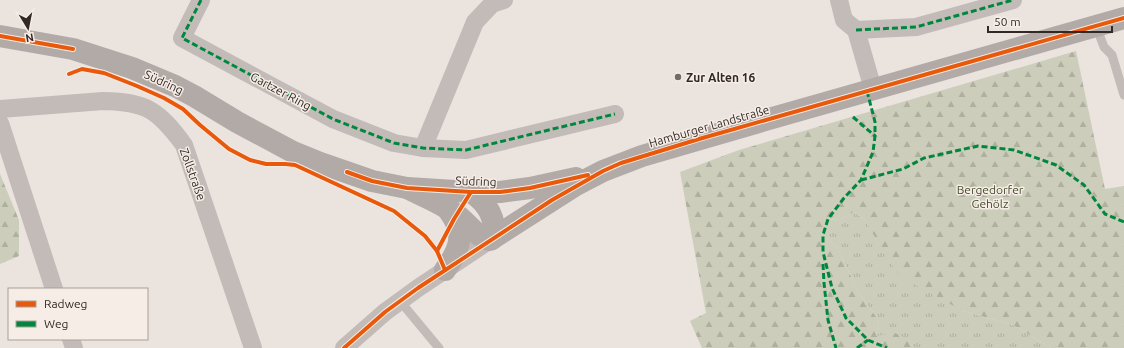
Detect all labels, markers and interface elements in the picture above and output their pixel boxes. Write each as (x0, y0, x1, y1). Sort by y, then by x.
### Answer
north arrow (8, 8, 48, 48)
scale bar (988, 8, 1112, 34)
text: 50 m (994, 15, 1021, 28)
text: N (25, 31, 35, 44)
street label: Südring (142, 67, 186, 97)
street label: Gartzer Ring (248, 70, 314, 112)
place label: Zur Alten 16 (686, 71, 756, 84)
marker: Zur Alten 16 (673, 72, 683, 82)
street label: Hamburger Landstraße (647, 103, 771, 149)
street label: Zollstraße (178, 146, 208, 202)
street label: Südring (455, 174, 497, 188)
park label: Bergedorfer Gehölz (957, 183, 1024, 210)
legend (8, 288, 148, 340)
text: Radweg (44, 297, 87, 310)
text: Weg (44, 317, 68, 330)

